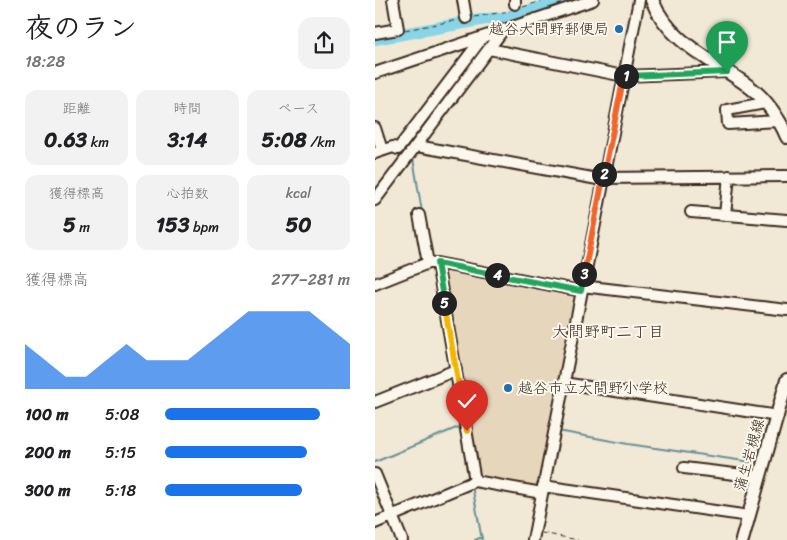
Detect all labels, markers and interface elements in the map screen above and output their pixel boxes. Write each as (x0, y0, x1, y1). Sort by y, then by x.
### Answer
text: 夜のラン (25, 3, 137, 52)
place label: 越谷大間野郵便局 (489, 16, 609, 42)
button: share (298, 17, 350, 69)
pin (706, 21, 748, 72)
marker: 越谷大間野郵便局 (613, 23, 625, 35)
icon: arrive (713, 28, 741, 56)
text: 18:28 (25, 47, 65, 76)
pin: 1 (613, 64, 639, 88)
text: 1 (623, 64, 630, 89)
text: 距離 (63, 96, 91, 121)
text: 時間 (174, 96, 202, 121)
text: ペース (278, 96, 319, 121)
text: 0.63 (44, 121, 87, 159)
text: 3:14 (167, 121, 208, 159)
text: 5:08 (262, 121, 307, 159)
text: km (87, 130, 109, 155)
text: /km (307, 130, 335, 155)
pin: 2 (591, 162, 617, 186)
text: 2 (600, 162, 609, 187)
text: 獲得標高 (49, 181, 105, 206)
text: 心拍数 (167, 181, 209, 206)
text: kcal (286, 181, 311, 206)
text: 5 (63, 206, 76, 244)
text: 153 (156, 206, 189, 244)
text: 50 (285, 206, 312, 244)
text: m (76, 215, 90, 240)
text: bpm (189, 215, 219, 240)
pin: 4 (485, 262, 509, 288)
pin: 3 (571, 262, 597, 286)
text: 3 (581, 262, 588, 287)
text: 4 (493, 263, 502, 288)
text: 獲得標高 (25, 265, 89, 294)
text: 277–281 m (271, 265, 350, 294)
pin: 5 (431, 290, 457, 316)
text: 5 (440, 291, 449, 316)
district label: 大間野町二丁目 (552, 317, 664, 346)
place label: 越谷市立大間野小学校 (518, 375, 668, 401)
pin (446, 380, 488, 431)
marker: 越谷市立大間野小学校 (502, 382, 514, 394)
icon: check (453, 387, 481, 415)
text: 100 m (25, 400, 69, 429)
text: 5:08 (105, 400, 139, 429)
street label: 蒲生岩槻線 (726, 415, 772, 495)
text: 200 m (25, 438, 71, 467)
text: 5:15 (105, 438, 136, 467)
text: 300 m (25, 476, 70, 505)
text: 5:18 (105, 476, 136, 505)

